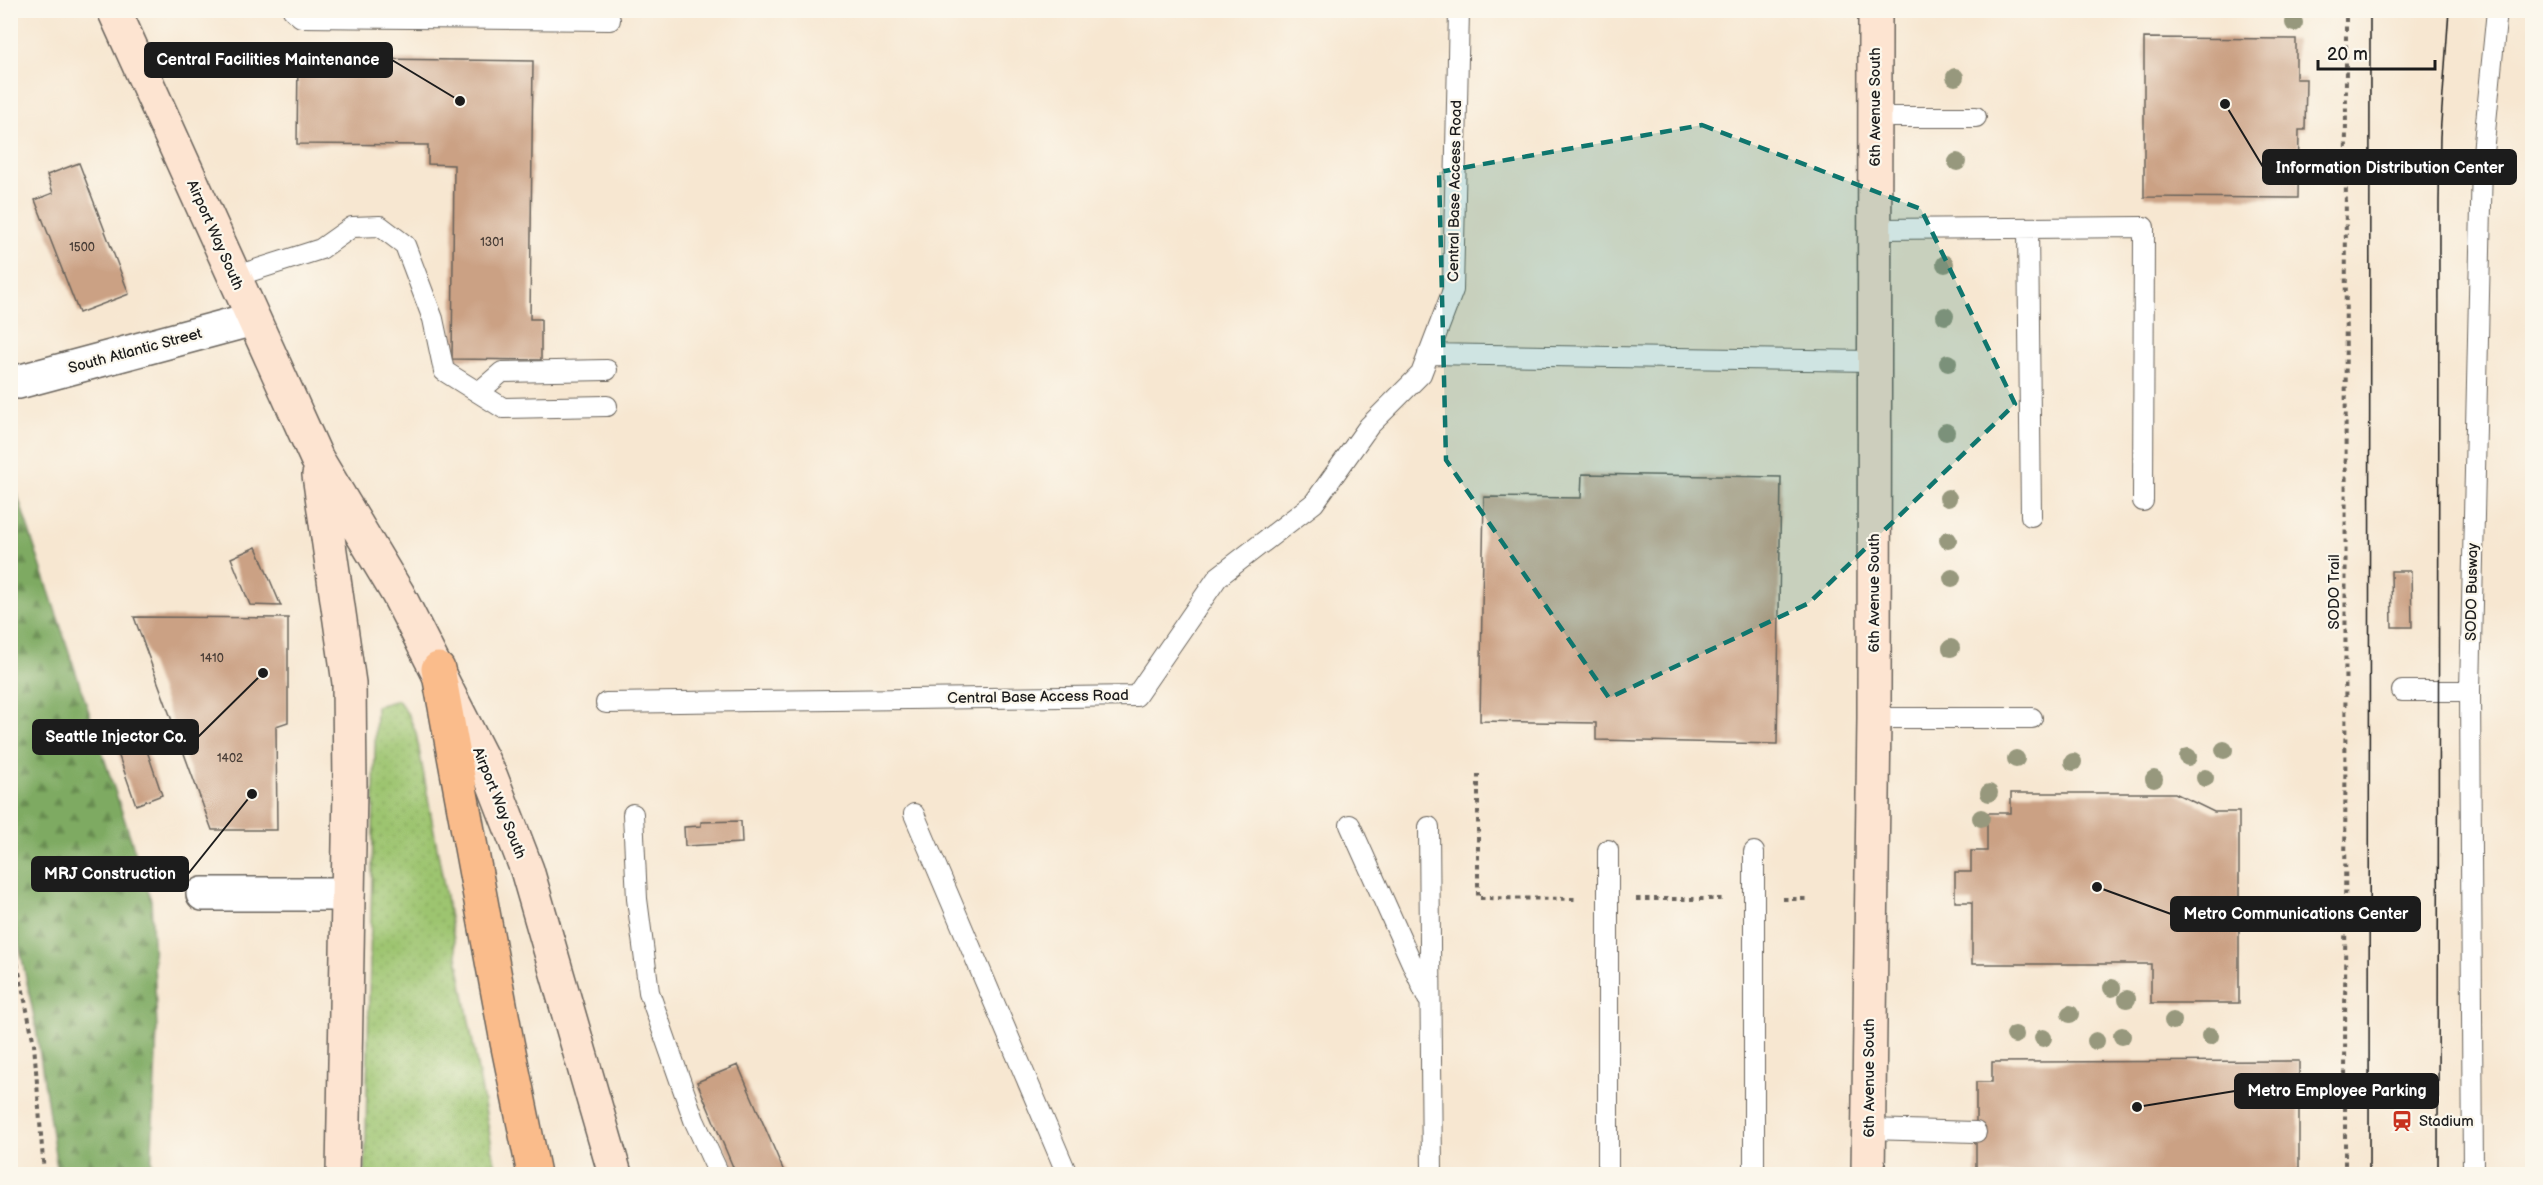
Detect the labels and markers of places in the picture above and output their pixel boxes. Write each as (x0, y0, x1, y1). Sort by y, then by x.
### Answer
callout: Central Facilities Maintenance (145, 43, 392, 77)
callout: Information Distribution Center (2263, 150, 2516, 184)
callout: Seattle Injector Co. (33, 720, 198, 754)
callout: MRJ Construction (32, 857, 188, 891)
callout: Metro Communications Center (2171, 897, 2420, 931)
callout: Metro Employee Parking (2235, 1074, 2438, 1108)
station icon: Stadium (2390, 1109, 2414, 1133)
place label: Stadium (2419, 1112, 2474, 1131)

